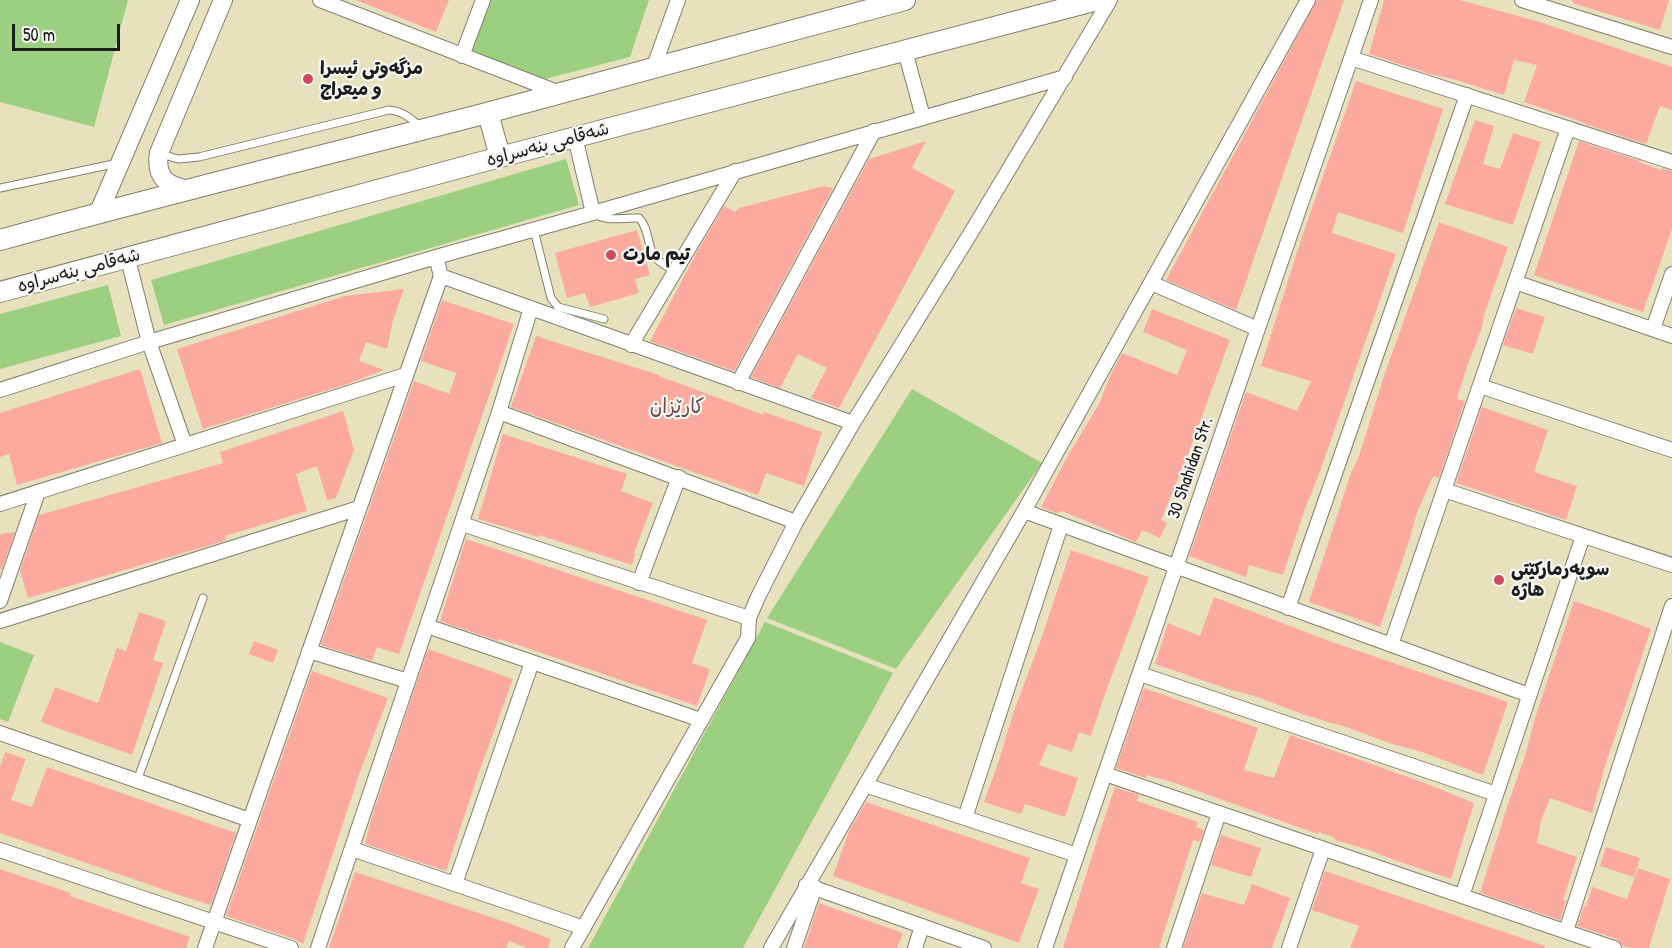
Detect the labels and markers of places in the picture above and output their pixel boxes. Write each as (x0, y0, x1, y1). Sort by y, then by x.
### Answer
place label: مزگەوتی ئیسرا و میعراج (320, 58, 423, 100)
marker: مزگەوتی ئیسرا و میعراج (301, 72, 315, 86)
place label: تيم مارت (623, 244, 690, 266)
marker: تيم مارت (604, 248, 618, 262)
place label: سوپەرمارکێتی هاژە (1511, 559, 1609, 602)
marker: سوپەرمارکێتی هاژە (1492, 573, 1506, 587)

